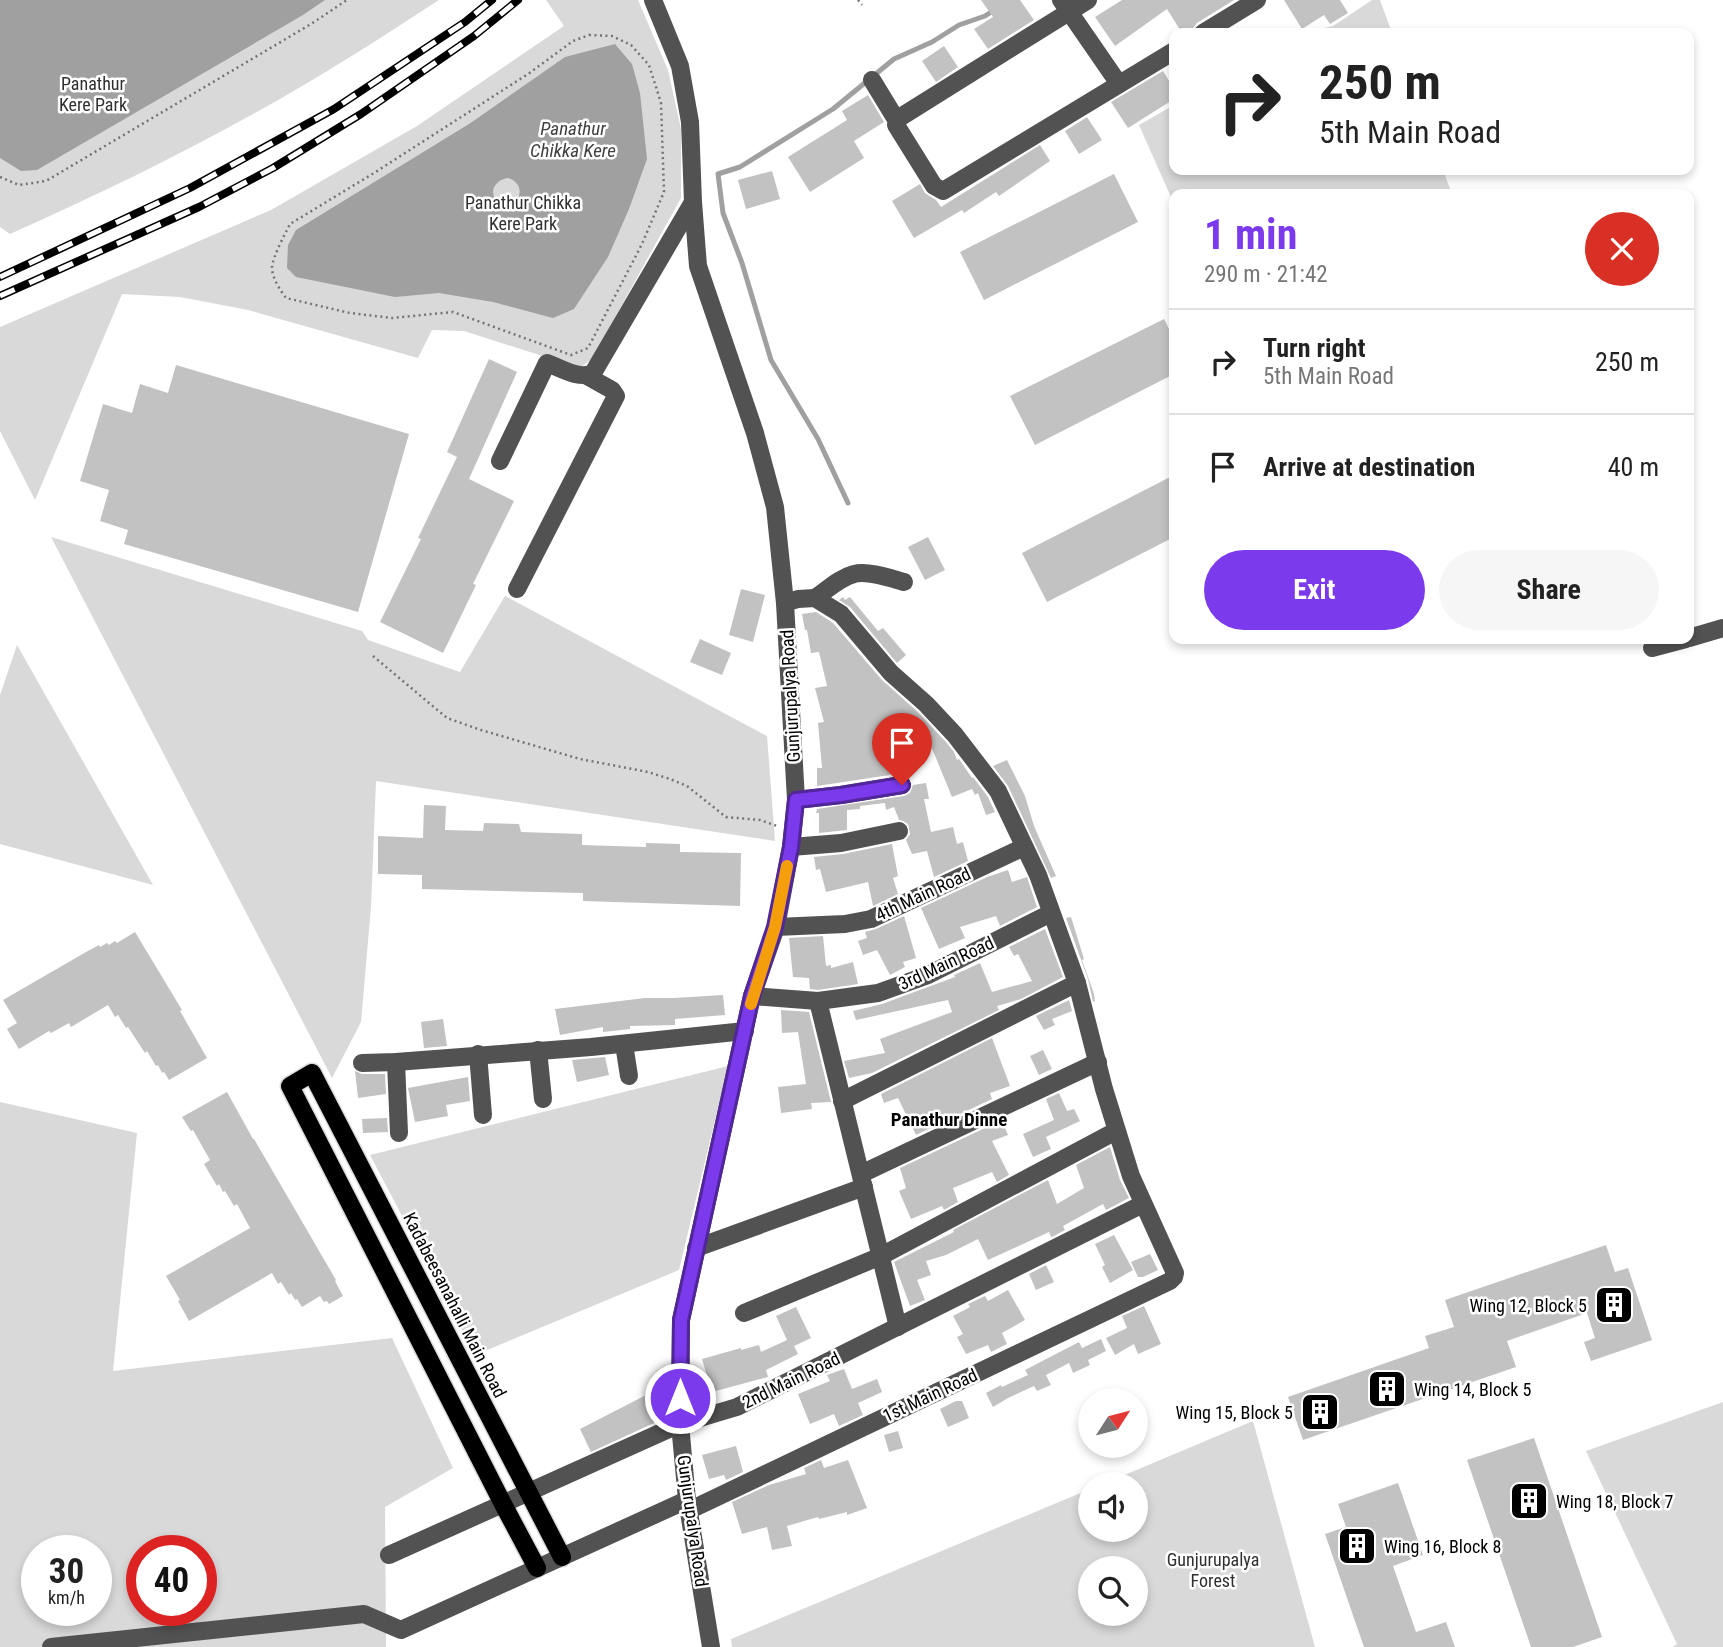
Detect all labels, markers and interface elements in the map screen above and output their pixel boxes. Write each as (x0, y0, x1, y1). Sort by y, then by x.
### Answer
text: 250 m (1319, 54, 1441, 111)
icon: right (1204, 56, 1295, 147)
park label: Panathur Kere Park (59, 73, 127, 115)
text: 5th Main Road (1319, 113, 1501, 151)
water label: Panathur Chikka Kere (530, 117, 616, 162)
park label: Panathur Chikka Kere Park (465, 192, 581, 234)
text: 1 min (1204, 210, 1297, 259)
button: close (1585, 212, 1659, 286)
text: 290 m · 21:42 (1204, 261, 1328, 288)
text: Turn right (1263, 333, 1365, 363)
icon: right (1204, 343, 1242, 381)
text: 250 m (1595, 347, 1659, 377)
text: 5th Main Road (1263, 363, 1394, 390)
icon: arrive (1204, 448, 1242, 486)
text: Arrive at destination (1263, 452, 1475, 482)
text: 40 m (1608, 452, 1659, 482)
button: Exit (1204, 550, 1425, 630)
button: Share (1439, 550, 1659, 630)
street label: Gunjurupalya Road (776, 629, 804, 763)
pin (872, 713, 932, 785)
icon: arrive (883, 724, 921, 762)
street label: 4th Main Road (872, 863, 974, 925)
street label: 3rd Main Road (895, 932, 997, 994)
district label: Panathur Dinne (891, 1108, 1007, 1131)
street label: Kadabeesanahalli Main Road (399, 1209, 511, 1401)
building icon: Wing 12, Block 5 (1593, 1284, 1635, 1326)
place label: Wing 12, Block 5 (1470, 1295, 1587, 1316)
street label: 2nd Main Road (739, 1347, 843, 1413)
position arrow (643, 1361, 717, 1435)
street label: 1st Main Road (879, 1364, 981, 1426)
building icon: Wing 14, Block 5 (1366, 1368, 1408, 1410)
place label: Wing 14, Block 5 (1414, 1379, 1532, 1400)
north arrow (1078, 1388, 1148, 1458)
map controls (1078, 1388, 1148, 1626)
building icon: Wing 15, Block 5 (1299, 1391, 1341, 1433)
place label: Wing 15, Block 5 (1176, 1402, 1293, 1423)
street label: Gunjurupalya Road (673, 1454, 713, 1588)
button: sound (1078, 1472, 1148, 1542)
building icon: Wing 18, Block 7 (1508, 1480, 1550, 1522)
place label: Wing 18, Block 7 (1556, 1491, 1674, 1512)
building icon: Wing 16, Block 8 (1336, 1525, 1378, 1567)
speed limit sign: 40 (126, 1535, 217, 1626)
place label: Wing 16, Block 8 (1384, 1536, 1501, 1557)
park label: Gunjurupalya Forest (1167, 1549, 1259, 1591)
text: 30 (49, 1551, 84, 1592)
button: search (1078, 1556, 1148, 1626)
text: km/h (48, 1587, 85, 1608)

